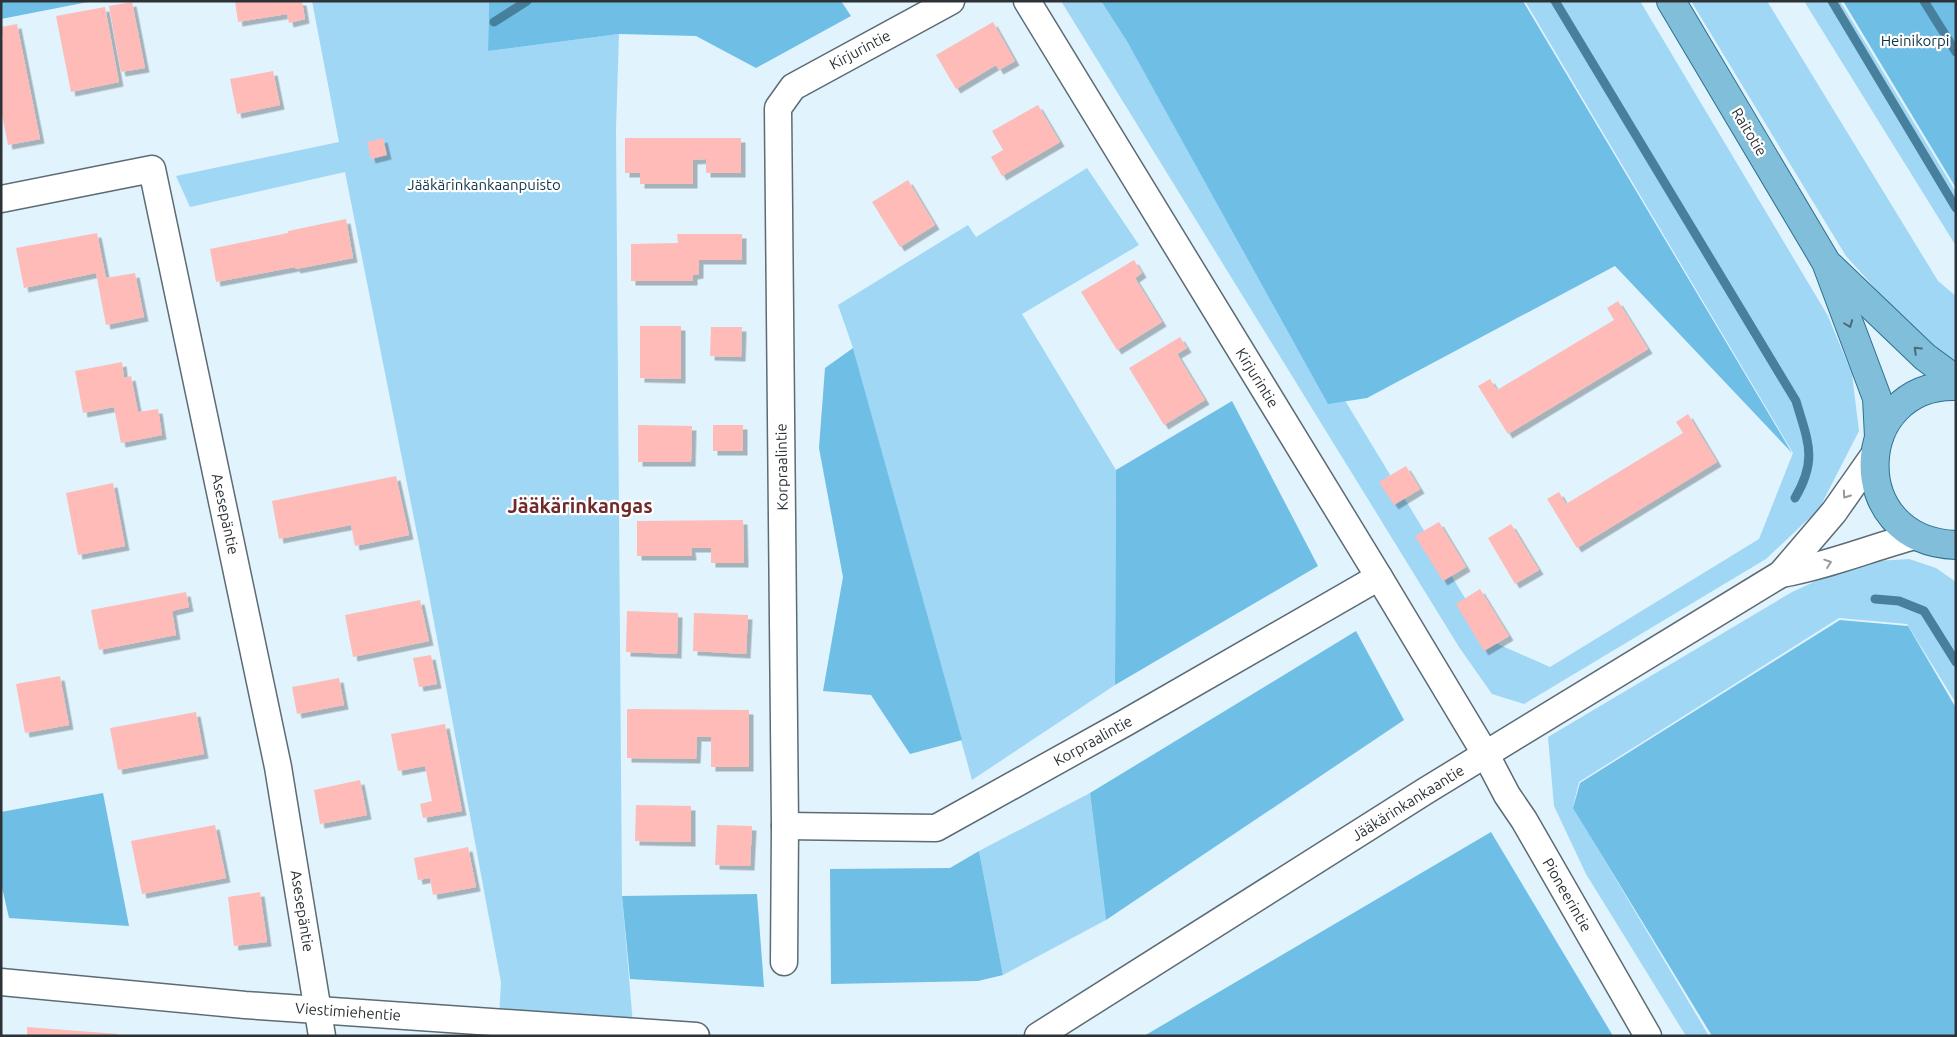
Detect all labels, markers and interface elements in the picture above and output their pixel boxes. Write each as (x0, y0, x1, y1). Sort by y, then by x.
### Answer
street label: Kirjurintie (826, 26, 893, 73)
park label: Heinikorpi (1881, 32, 1949, 49)
street label: Raitotie (1728, 105, 1770, 159)
park label: Jääkärinkankaanpuisto (407, 176, 561, 193)
one-way arrow (1844, 320, 1854, 328)
street label: Kirjurintie (1233, 345, 1282, 411)
one-way arrow (1914, 347, 1923, 356)
street label: Korpraalintie (772, 423, 791, 511)
street label: Asesepäntie (209, 472, 242, 556)
one-way arrow (1843, 489, 1852, 498)
district label: Jääkärinkangas (507, 494, 653, 517)
one-way arrow (1823, 559, 1832, 569)
street label: Korpraalintie (1050, 712, 1135, 769)
street label: Jääkärinkankaantie (1348, 761, 1467, 844)
street label: Pioneerintie (1540, 855, 1595, 935)
street label: Asesepäntie (288, 869, 317, 953)
street label: Viestimiehentie (295, 999, 402, 1024)

